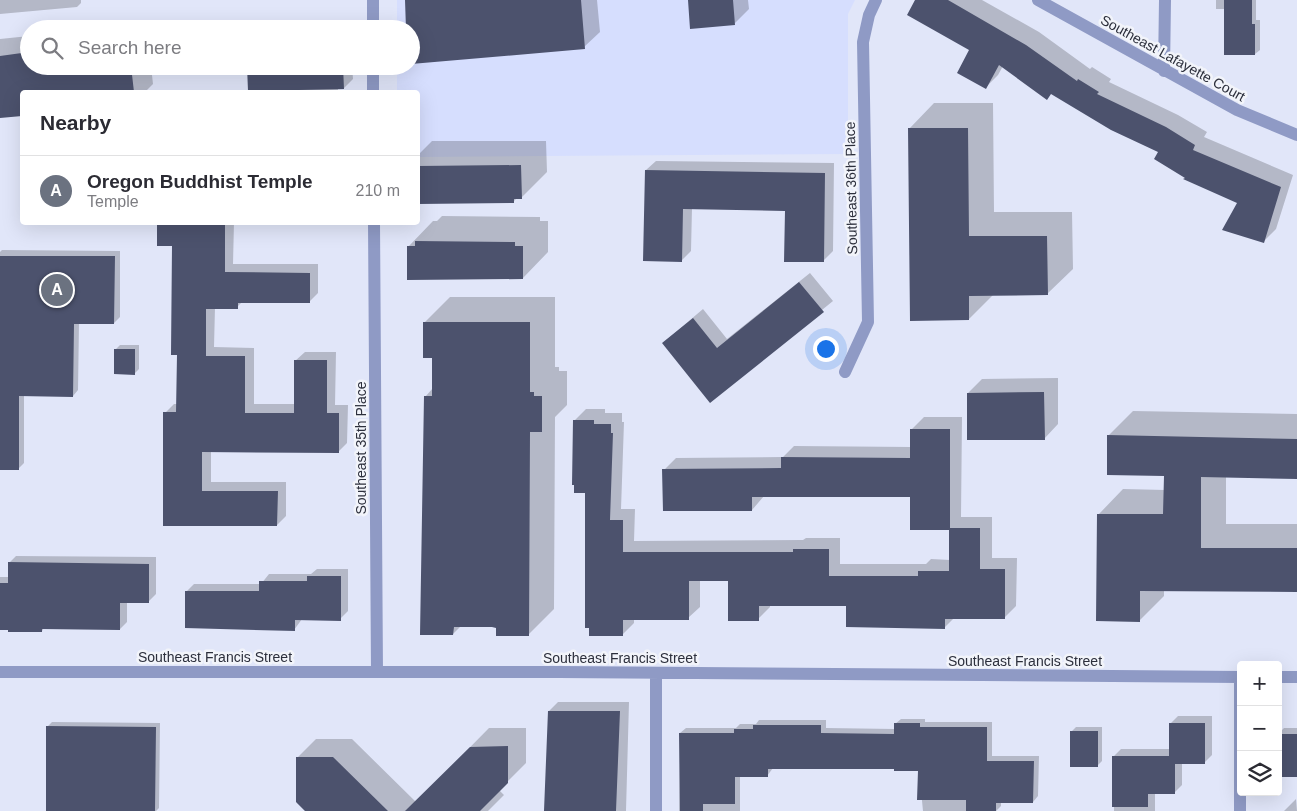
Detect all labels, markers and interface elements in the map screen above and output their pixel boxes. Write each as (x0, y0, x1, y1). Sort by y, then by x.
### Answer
street label: Southeast Lafayette Court (1098, 12, 1248, 104)
search box (20, 20, 420, 75)
icon: search (38, 34, 66, 62)
text: Search here (78, 37, 182, 58)
text: Nearby (40, 111, 111, 134)
street label: Southeast 36th Place (842, 121, 860, 255)
text: Oregon Buddhist Temple (87, 171, 313, 192)
text: A (50, 182, 62, 199)
text: 210 m (356, 182, 400, 199)
text: Temple (87, 193, 139, 210)
pin: A (41, 271, 73, 309)
your location (813, 336, 839, 362)
street label: Southeast 35th Place (353, 381, 369, 515)
street label: Southeast Francis Street (138, 649, 292, 665)
street label: Southeast Francis Street (543, 650, 697, 666)
street label: Southeast Francis Street (948, 653, 1102, 669)
map controls (1237, 661, 1282, 796)
button: + (1237, 661, 1282, 706)
button: − (1237, 706, 1282, 751)
button: layers (1237, 751, 1282, 796)

